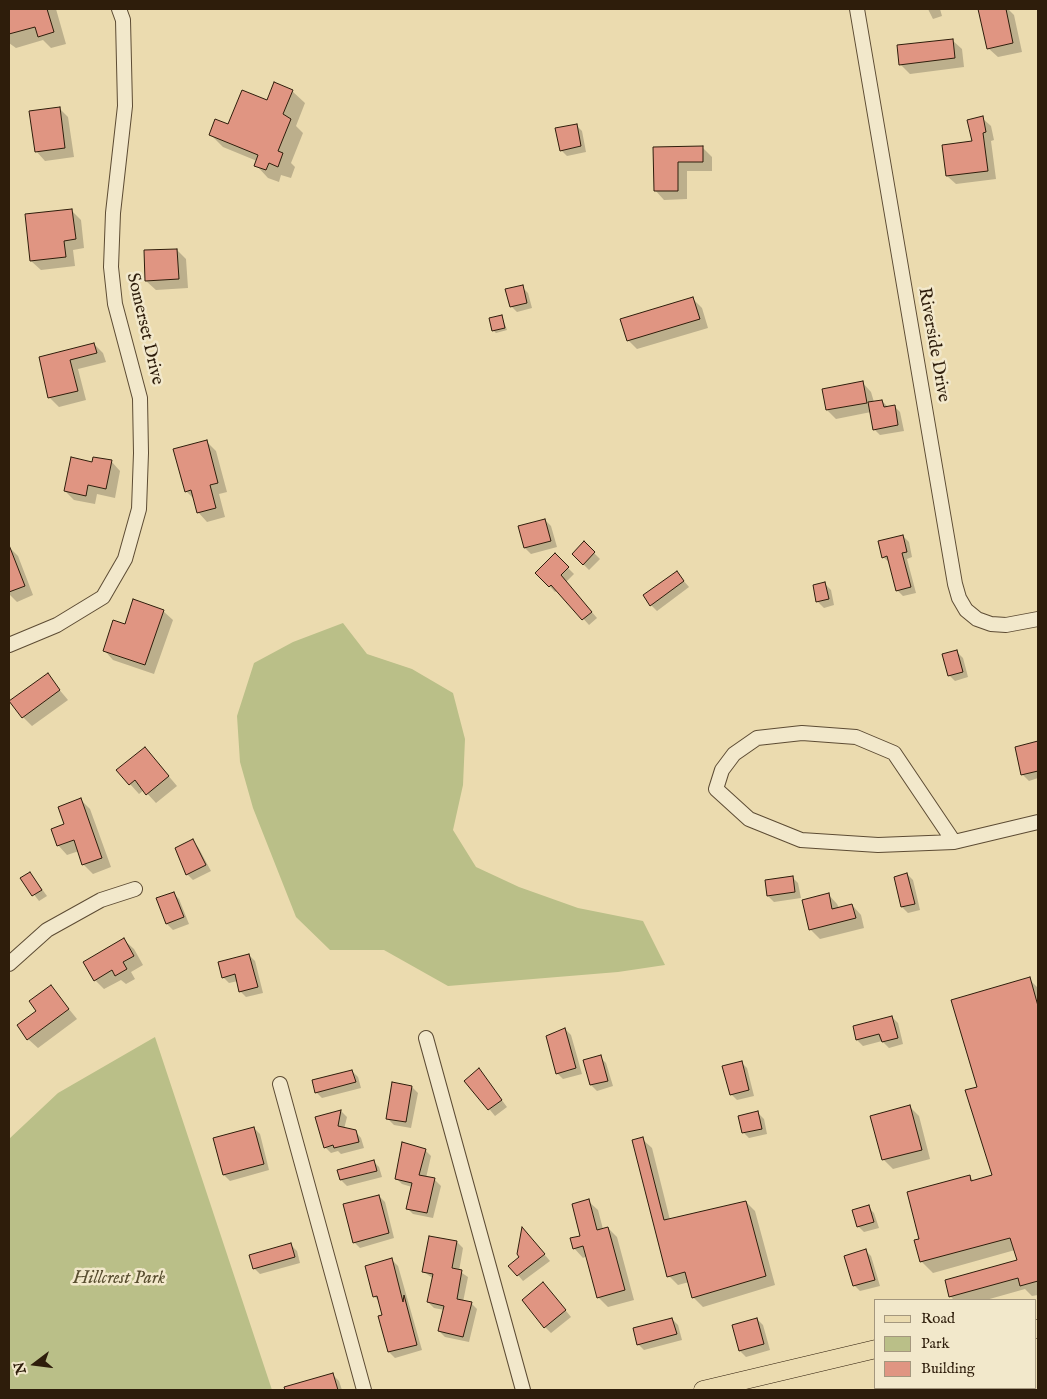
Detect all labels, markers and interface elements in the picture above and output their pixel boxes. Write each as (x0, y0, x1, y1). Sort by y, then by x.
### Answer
street label: Somerset Drive (121, 271, 167, 387)
street label: Riverside Drive (912, 286, 954, 404)
park label: Hillcrest Park (73, 1268, 165, 1290)
legend (874, 1299, 1037, 1389)
text: Road (921, 1309, 955, 1328)
text: Park (921, 1334, 950, 1353)
north arrow (10, 1339, 60, 1389)
text: Building (921, 1359, 975, 1378)
text: N (10, 1360, 31, 1376)

